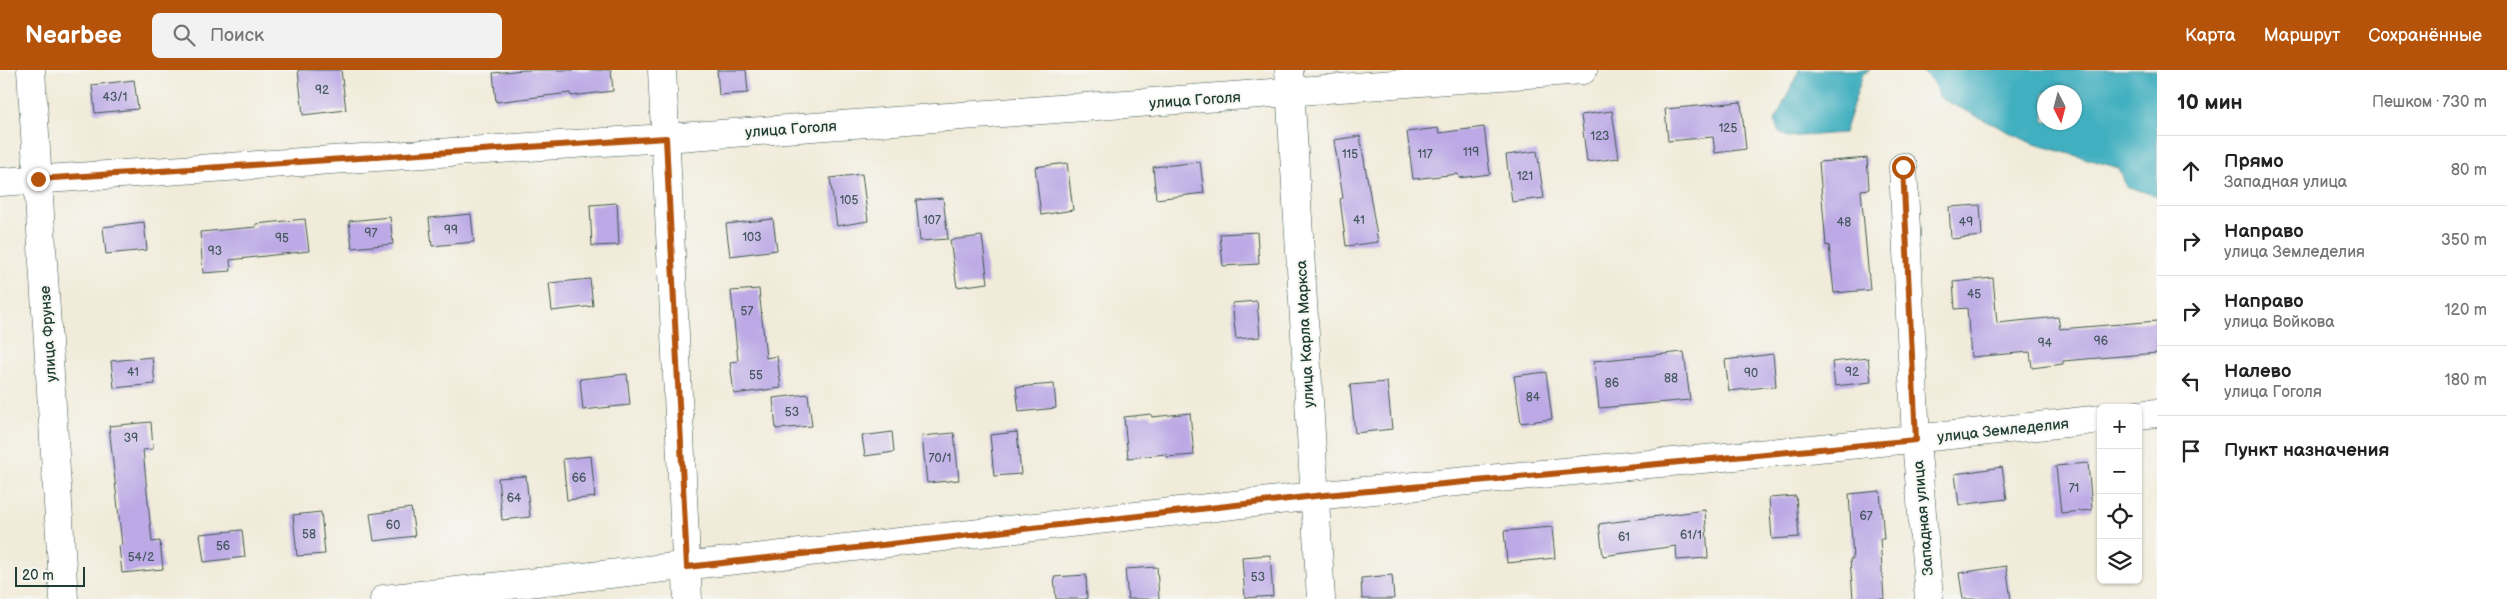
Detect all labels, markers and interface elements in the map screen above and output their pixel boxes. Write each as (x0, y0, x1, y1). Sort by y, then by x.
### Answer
search box (152, 13, 502, 58)
text: Nearbee (25, 21, 122, 50)
icon: search (170, 21, 198, 49)
text: Поиск (210, 24, 264, 47)
text: Карта (2185, 25, 2236, 46)
text: Маршрут (2264, 25, 2340, 46)
text: Сохранённые (2368, 25, 2482, 46)
house number: 92 (315, 83, 329, 98)
north arrow (2037, 85, 2082, 130)
street label: улица Гоголя (1149, 88, 1241, 113)
house number: 43/1 (103, 90, 127, 105)
text: 10 мин (2177, 90, 2243, 115)
text: Пешком · 730 m (2372, 93, 2487, 112)
street label: улица Гоголя (745, 117, 837, 142)
house number: 125 (1719, 121, 1737, 136)
house number: 123 (1591, 129, 1609, 144)
house number: 119 (1463, 145, 1479, 160)
house number: 115 (1342, 147, 1358, 162)
house number: 117 (1417, 147, 1433, 162)
text: Прямо (2224, 150, 2284, 173)
route start (1892, 156, 1915, 179)
icon: ahead (2177, 157, 2205, 185)
text: 80 m (2451, 161, 2487, 180)
route end (27, 168, 50, 191)
house number: 121 (1517, 169, 1533, 184)
text: Западная улица (2224, 173, 2347, 192)
house number: 105 (840, 193, 858, 208)
house number: 107 (923, 213, 941, 228)
house number: 41 (1353, 213, 1365, 228)
house number: 48 (1837, 215, 1851, 230)
house number: 49 (1959, 215, 1973, 230)
text: Направо (2224, 220, 2304, 243)
house number: 99 (444, 223, 458, 238)
house number: 97 (365, 226, 378, 241)
icon: right (2177, 227, 2205, 255)
house number: 103 (742, 230, 762, 245)
house number: 95 (275, 231, 289, 246)
text: 350 m (2441, 231, 2487, 250)
text: улица Земледелия (2224, 243, 2365, 262)
house number: 93 (208, 244, 222, 259)
street label: улица Карла Маркса (1292, 260, 1319, 408)
street label: улица Фрунзе (36, 285, 61, 383)
house number: 45 (1967, 287, 1981, 302)
text: Направо (2224, 290, 2304, 313)
icon: right (2177, 297, 2205, 325)
text: 120 m (2444, 301, 2487, 320)
house number: 57 (741, 304, 753, 319)
text: улица Войкова (2224, 313, 2335, 332)
house number: 96 (2094, 334, 2108, 349)
house number: 94 (2038, 336, 2053, 351)
text: Налево (2224, 360, 2291, 383)
house number: 41 (127, 365, 139, 380)
house number: 92 (1845, 365, 1859, 380)
house number: 90 (1744, 366, 1758, 381)
icon: left (2177, 367, 2205, 395)
house number: 55 (749, 368, 763, 383)
house number: 88 (1664, 371, 1678, 386)
text: 180 m (2445, 371, 2487, 390)
house number: 86 (1605, 376, 1619, 391)
text: улица Гоголя (2224, 383, 2322, 402)
house number: 84 (1526, 390, 1541, 405)
map controls (2097, 404, 2142, 584)
button: + (2097, 404, 2142, 449)
house number: 53 (785, 405, 799, 420)
street label: улица Земледелия (1936, 414, 2070, 447)
house number: 39 (124, 431, 138, 446)
icon: arrive (2177, 437, 2205, 465)
text: Пункт назначения (2224, 439, 2389, 462)
button: − (2097, 449, 2142, 494)
house number: 70/1 (928, 451, 952, 466)
street label: Западная улица (1909, 459, 1938, 576)
house number: 66 (572, 471, 586, 486)
house number: 71 (2069, 481, 2079, 496)
house number: 64 (507, 491, 522, 506)
button: locate (2097, 494, 2142, 539)
house number: 67 (1859, 509, 1873, 524)
house number: 60 (386, 518, 400, 533)
house number: 58 (302, 527, 316, 542)
house number: 61/1 (1680, 528, 1702, 543)
house number: 61 (1618, 530, 1630, 545)
house number: 56 (216, 539, 230, 554)
button: layers (2097, 539, 2142, 584)
house number: 54/2 (128, 550, 154, 565)
scale bar (15, 564, 85, 587)
text: 20 m (22, 567, 54, 584)
house number: 53 (1251, 570, 1265, 585)

